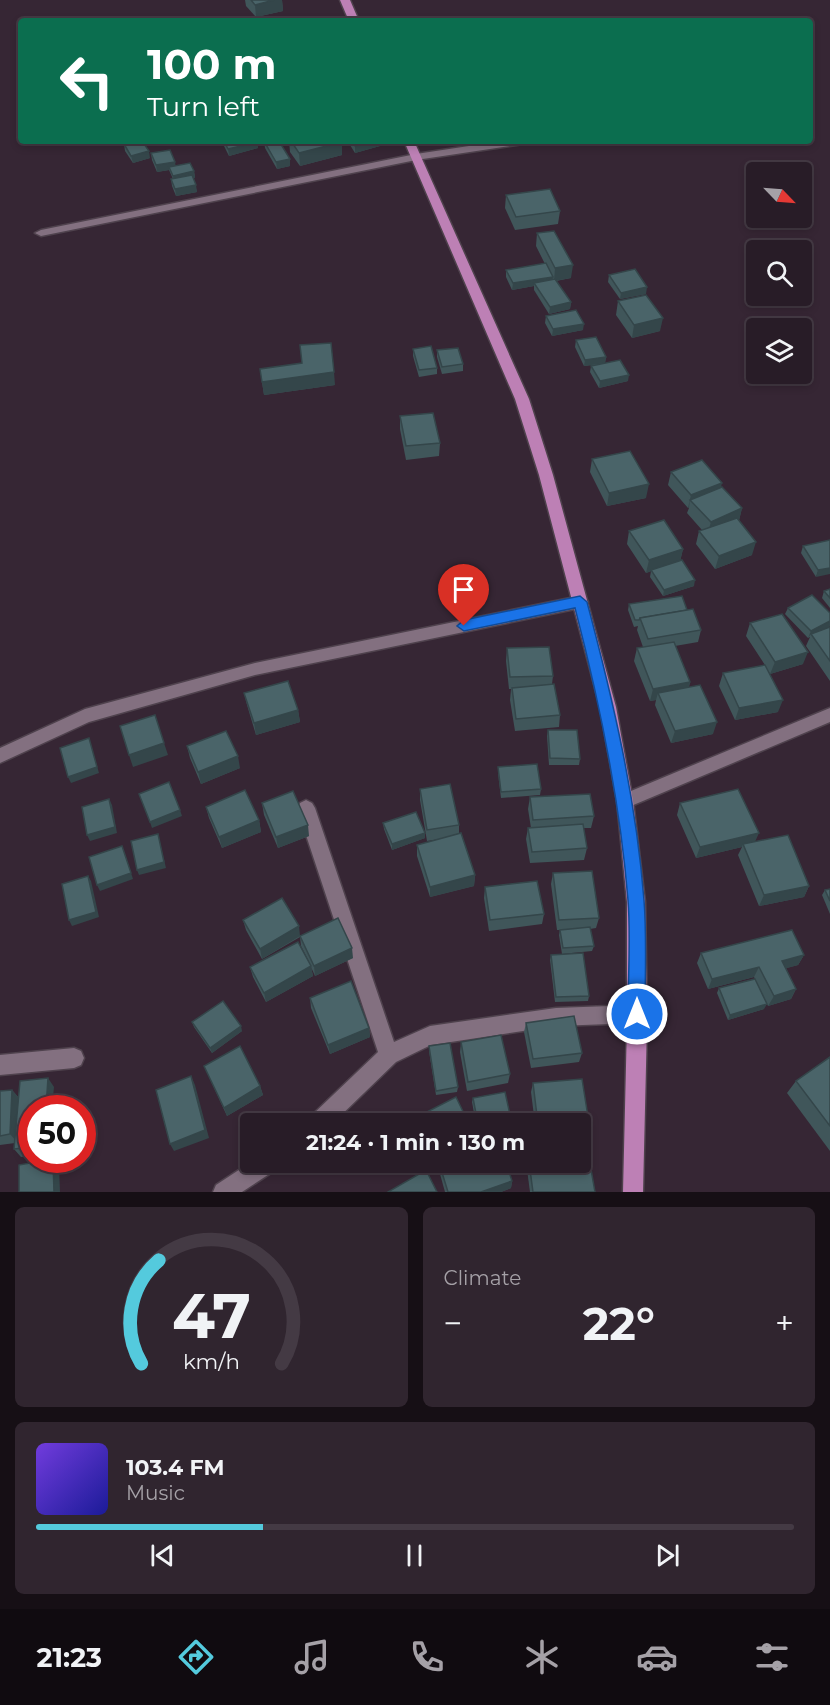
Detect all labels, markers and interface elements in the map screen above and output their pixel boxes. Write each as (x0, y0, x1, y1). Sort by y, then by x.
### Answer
text: 100 m (147, 38, 276, 90)
icon: left (48, 42, 126, 120)
text: Turn left (147, 90, 260, 123)
north arrow (746, 162, 812, 228)
map controls (746, 162, 812, 384)
button: search (746, 240, 812, 306)
button: layers (746, 318, 812, 384)
pin (438, 564, 489, 626)
icon: arrive (447, 573, 480, 606)
position arrow (605, 982, 669, 1046)
speed limit sign: 50 (18, 1095, 96, 1173)
text: 21:24 · 1 min · 130 m (306, 1129, 525, 1156)
text: Climate (444, 1266, 521, 1290)
text: 47 (172, 1278, 251, 1354)
text: 22° (583, 1296, 655, 1351)
text: − (444, 1303, 462, 1343)
text: + (775, 1303, 794, 1343)
text: km/h (183, 1348, 240, 1374)
text: 103.4 FM (126, 1454, 225, 1481)
text: Music (126, 1481, 185, 1505)
icon: previous (146, 1539, 179, 1572)
icon: pause (398, 1539, 431, 1572)
icon: next (651, 1539, 684, 1572)
icon: directions (175, 1636, 217, 1678)
icon: music (291, 1636, 333, 1678)
icon: phone (406, 1636, 448, 1678)
icon: climate (521, 1636, 563, 1678)
icon: car (636, 1636, 678, 1678)
icon: filters (751, 1636, 793, 1678)
text: 21:23 (37, 1641, 102, 1674)

